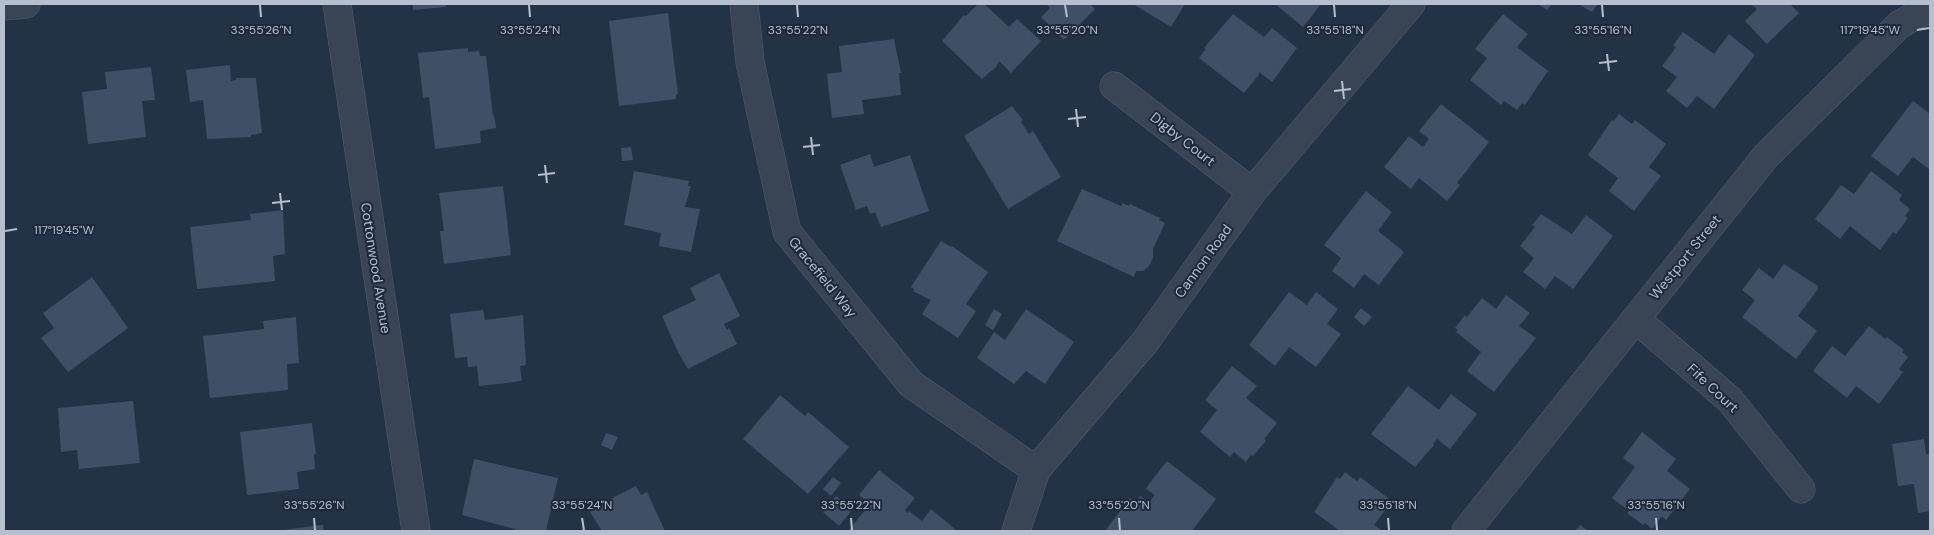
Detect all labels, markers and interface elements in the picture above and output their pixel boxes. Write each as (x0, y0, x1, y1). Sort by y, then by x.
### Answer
text: 33°55'26"N (231, 22, 291, 38)
text: 33°55'24"N (500, 22, 560, 38)
text: 33°55'22"N (768, 22, 828, 38)
text: 33°55'20"N (1036, 22, 1098, 38)
text: 33°55'18"N (1306, 22, 1364, 38)
text: 33°55'16"N (1574, 22, 1632, 38)
text: 117°19'45"W (1840, 22, 1900, 38)
street label: Digby Court (1147, 108, 1219, 170)
street label: Cottonwood Avenue (357, 201, 395, 335)
street label: Westport Street (1645, 211, 1725, 303)
street label: Cannon Road (1170, 221, 1236, 301)
text: 117°19'45"W (34, 222, 94, 238)
street label: Gracefield Way (785, 233, 861, 321)
street label: Fife Court (1683, 360, 1743, 416)
text: 33°55'26"N (284, 497, 344, 513)
text: 33°55'24"N (552, 497, 612, 513)
text: 33°55'22"N (821, 497, 881, 513)
text: 33°55'20"N (1088, 497, 1150, 513)
text: 33°55'18"N (1359, 497, 1417, 513)
text: 33°55'16"N (1627, 497, 1685, 513)

